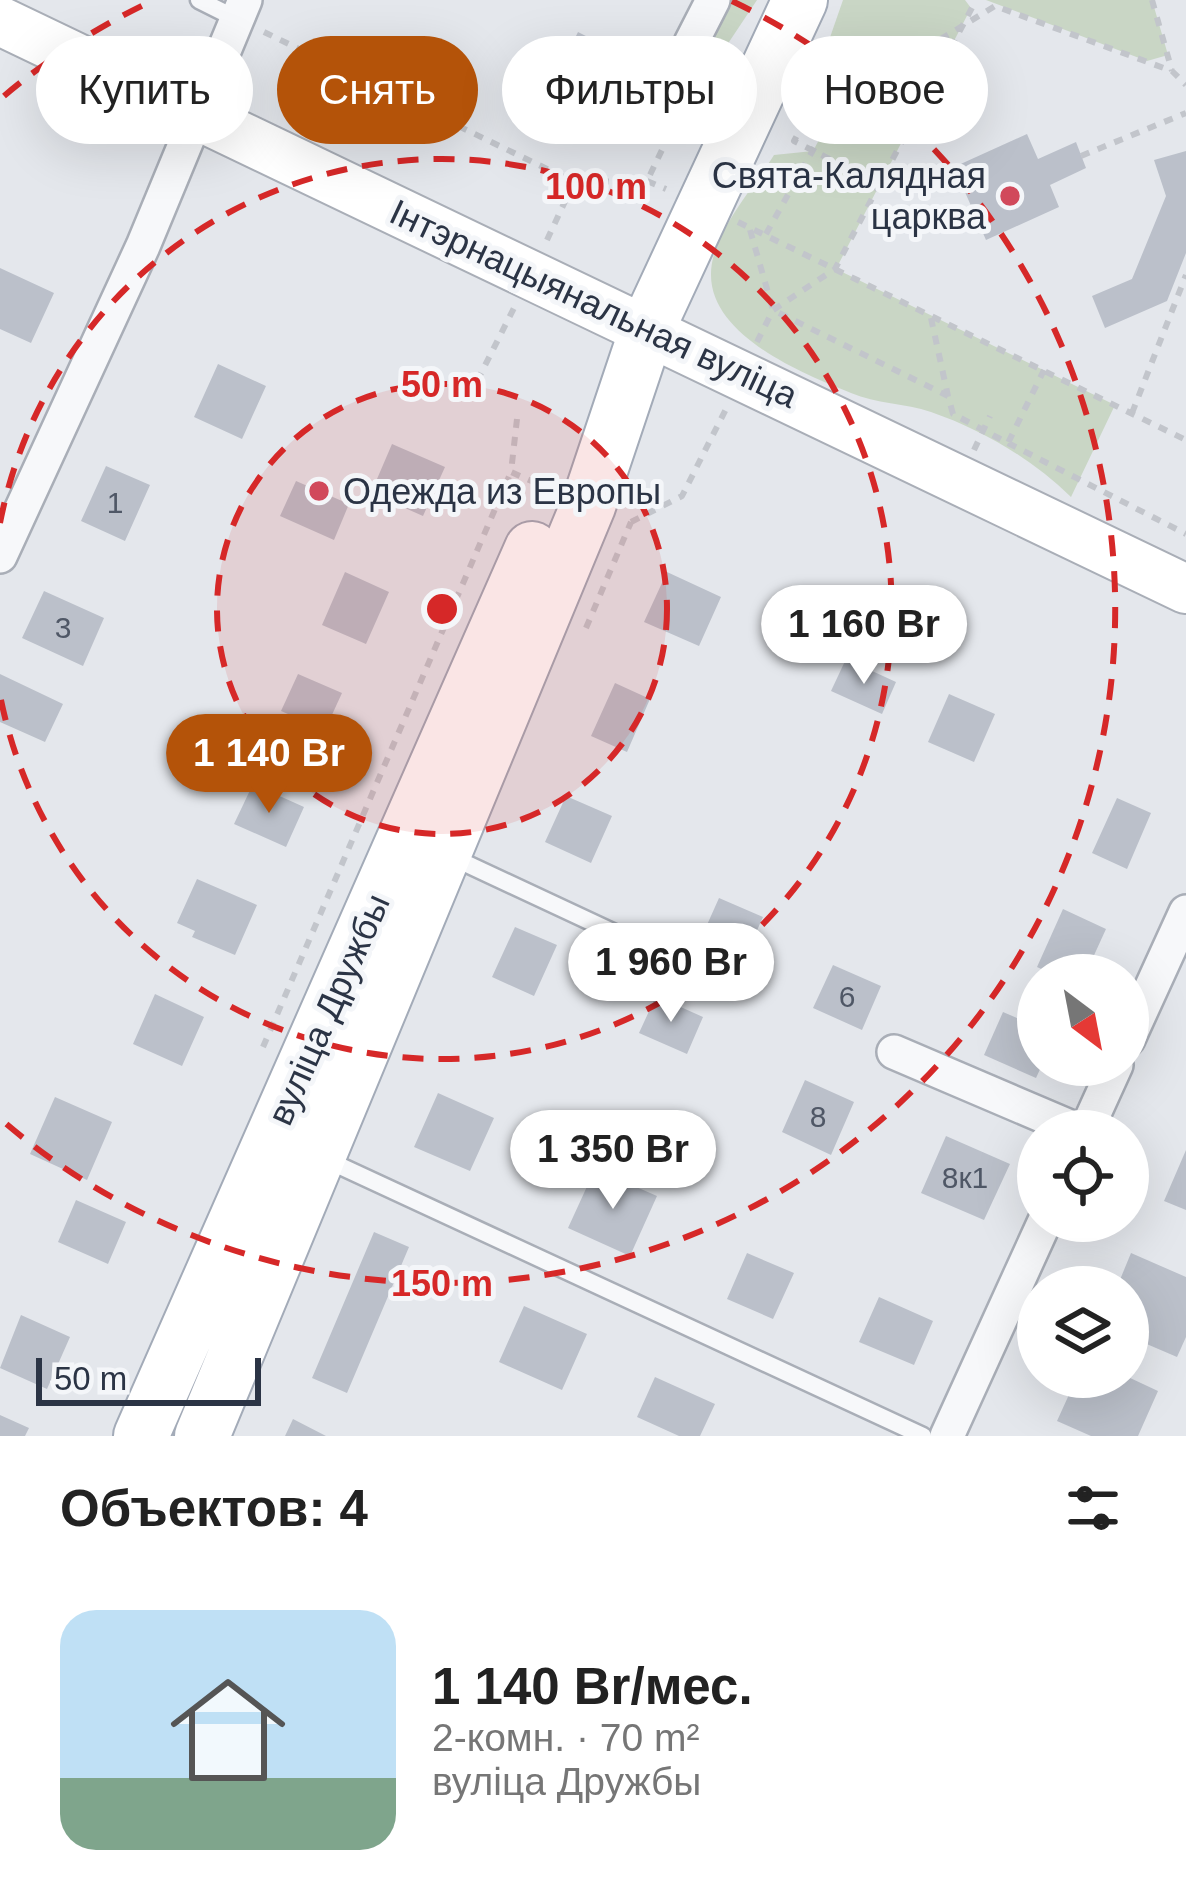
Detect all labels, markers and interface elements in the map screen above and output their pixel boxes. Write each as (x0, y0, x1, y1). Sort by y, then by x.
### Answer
chip: Купить (36, 36, 253, 144)
chip: Снять (277, 36, 478, 144)
chip: Фильтры (502, 36, 757, 144)
chip: Новое (781, 36, 988, 144)
place label: Свята-Калядная царква (712, 155, 987, 237)
text: 100 m (545, 166, 647, 207)
marker: Свята-Калядная царква (997, 183, 1023, 209)
street label: Інтэрнацыянальная вуліца (384, 191, 805, 416)
text: 50 m (401, 364, 483, 405)
place label: Одежда из Европы (343, 471, 661, 512)
marker: Одежда из Европы (306, 478, 332, 504)
house number: 1 (107, 486, 123, 519)
pin: 1 160 Br (740, 585, 988, 687)
centre of rings (421, 588, 463, 630)
text: 1 160 Br (788, 602, 940, 645)
house number: 3 (55, 611, 71, 644)
pin: 1 140 Br (145, 714, 393, 816)
text: 1 140 Br (193, 731, 345, 774)
street label: вуліца Дружбы (259, 887, 398, 1131)
pin: 1 960 Br (547, 923, 795, 1025)
text: 1 960 Br (595, 940, 747, 983)
north arrow (1017, 954, 1149, 1086)
map controls (1017, 954, 1149, 1398)
house number: 6 (839, 980, 855, 1013)
house number: 8 (810, 1100, 826, 1133)
pin: 1 350 Br (489, 1110, 737, 1212)
button: locate (1017, 1110, 1149, 1242)
text: 1 350 Br (537, 1127, 689, 1170)
house number: 8к1 (942, 1161, 988, 1194)
text: 150 m (391, 1263, 493, 1304)
button: layers (1017, 1266, 1149, 1398)
scale bar (36, 1352, 261, 1405)
text: 50 m (54, 1360, 127, 1397)
icon: filters (1060, 1475, 1126, 1541)
text: Объектов: 4 (60, 1480, 368, 1537)
icon: home (156, 1658, 300, 1802)
text: 1 140 Br/мес. (432, 1658, 753, 1715)
text: 2-комн. · 70 m² (432, 1716, 699, 1759)
text: вуліца Дружбы (432, 1760, 701, 1803)

